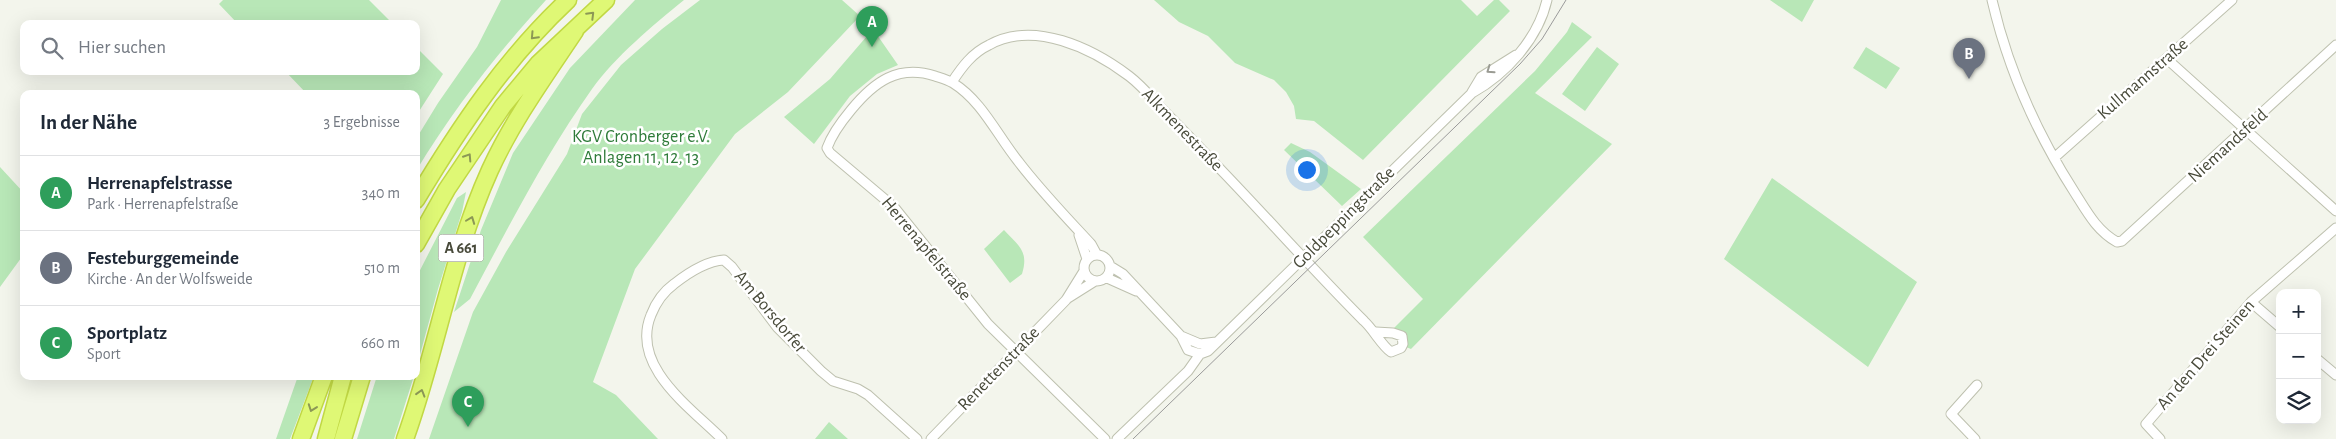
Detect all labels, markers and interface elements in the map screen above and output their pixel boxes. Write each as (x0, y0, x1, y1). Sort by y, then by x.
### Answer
pin: A (856, 6, 888, 47)
one-way arrow (585, 12, 594, 21)
search box (20, 20, 420, 75)
one-way arrow (531, 30, 540, 39)
icon: search (38, 34, 66, 62)
street label: Kullmannstraße (2094, 35, 2192, 123)
text: Hier suchen (78, 38, 166, 57)
pin: B (1953, 38, 1985, 79)
one-way arrow (1487, 64, 1496, 73)
street label: Alkmenestraße (1138, 85, 1226, 175)
street label: Niemandsfeld (2185, 106, 2271, 186)
text: In der Nähe (40, 112, 137, 133)
text: 3 Ergebnisse (323, 114, 400, 130)
park label: KGV Cronberger e.V. Anlagen 11, 12, 13 (572, 128, 710, 167)
one-way arrow (462, 154, 471, 163)
your location (1294, 157, 1320, 183)
street label: Goldpeppingstraße (1290, 164, 1398, 272)
text: Herrenapfelstrasse (87, 174, 232, 193)
text: A (51, 185, 61, 201)
text: 340 m (362, 185, 400, 201)
street label: Herrenapfelstraße (878, 194, 974, 304)
text: Park · Herrenapfelstraße (87, 196, 238, 212)
one-way arrow (464, 216, 475, 225)
road number: A 661 (438, 234, 484, 262)
text: Festeburggemeinde (87, 249, 239, 268)
text: B (51, 260, 61, 276)
text: 510 m (364, 260, 400, 276)
street label: Am Borsdorfer (731, 267, 810, 357)
text: Kirche · An der Wolfsweide (87, 271, 253, 287)
map controls (2276, 289, 2321, 424)
button: + (2276, 289, 2321, 334)
street label: An den Drei Steinen (2154, 297, 2258, 413)
text: Sportplatz (87, 324, 167, 343)
street label: Renettenstraße (955, 324, 1043, 414)
button: − (2276, 334, 2321, 379)
text: C (52, 335, 60, 351)
text: 660 m (361, 335, 400, 351)
text: Sport (87, 346, 121, 362)
button: layers (2276, 379, 2321, 424)
pin: C (452, 386, 484, 427)
one-way arrow (415, 389, 425, 398)
one-way arrow (308, 403, 318, 411)

